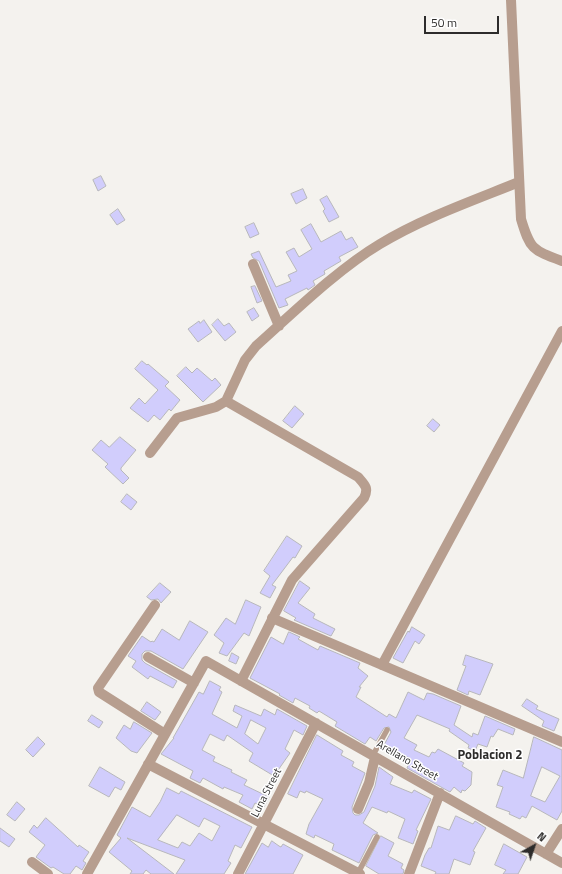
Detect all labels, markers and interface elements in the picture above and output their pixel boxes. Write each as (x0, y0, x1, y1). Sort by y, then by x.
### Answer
scale bar (426, 8, 501, 34)
text: 50 m (431, 13, 457, 32)
street label: Arellano Street (374, 738, 440, 784)
district label: Poblacion 2 (457, 748, 523, 764)
street label: Luna Street (249, 766, 285, 820)
north arrow (514, 826, 554, 866)
text: N (534, 828, 550, 845)

